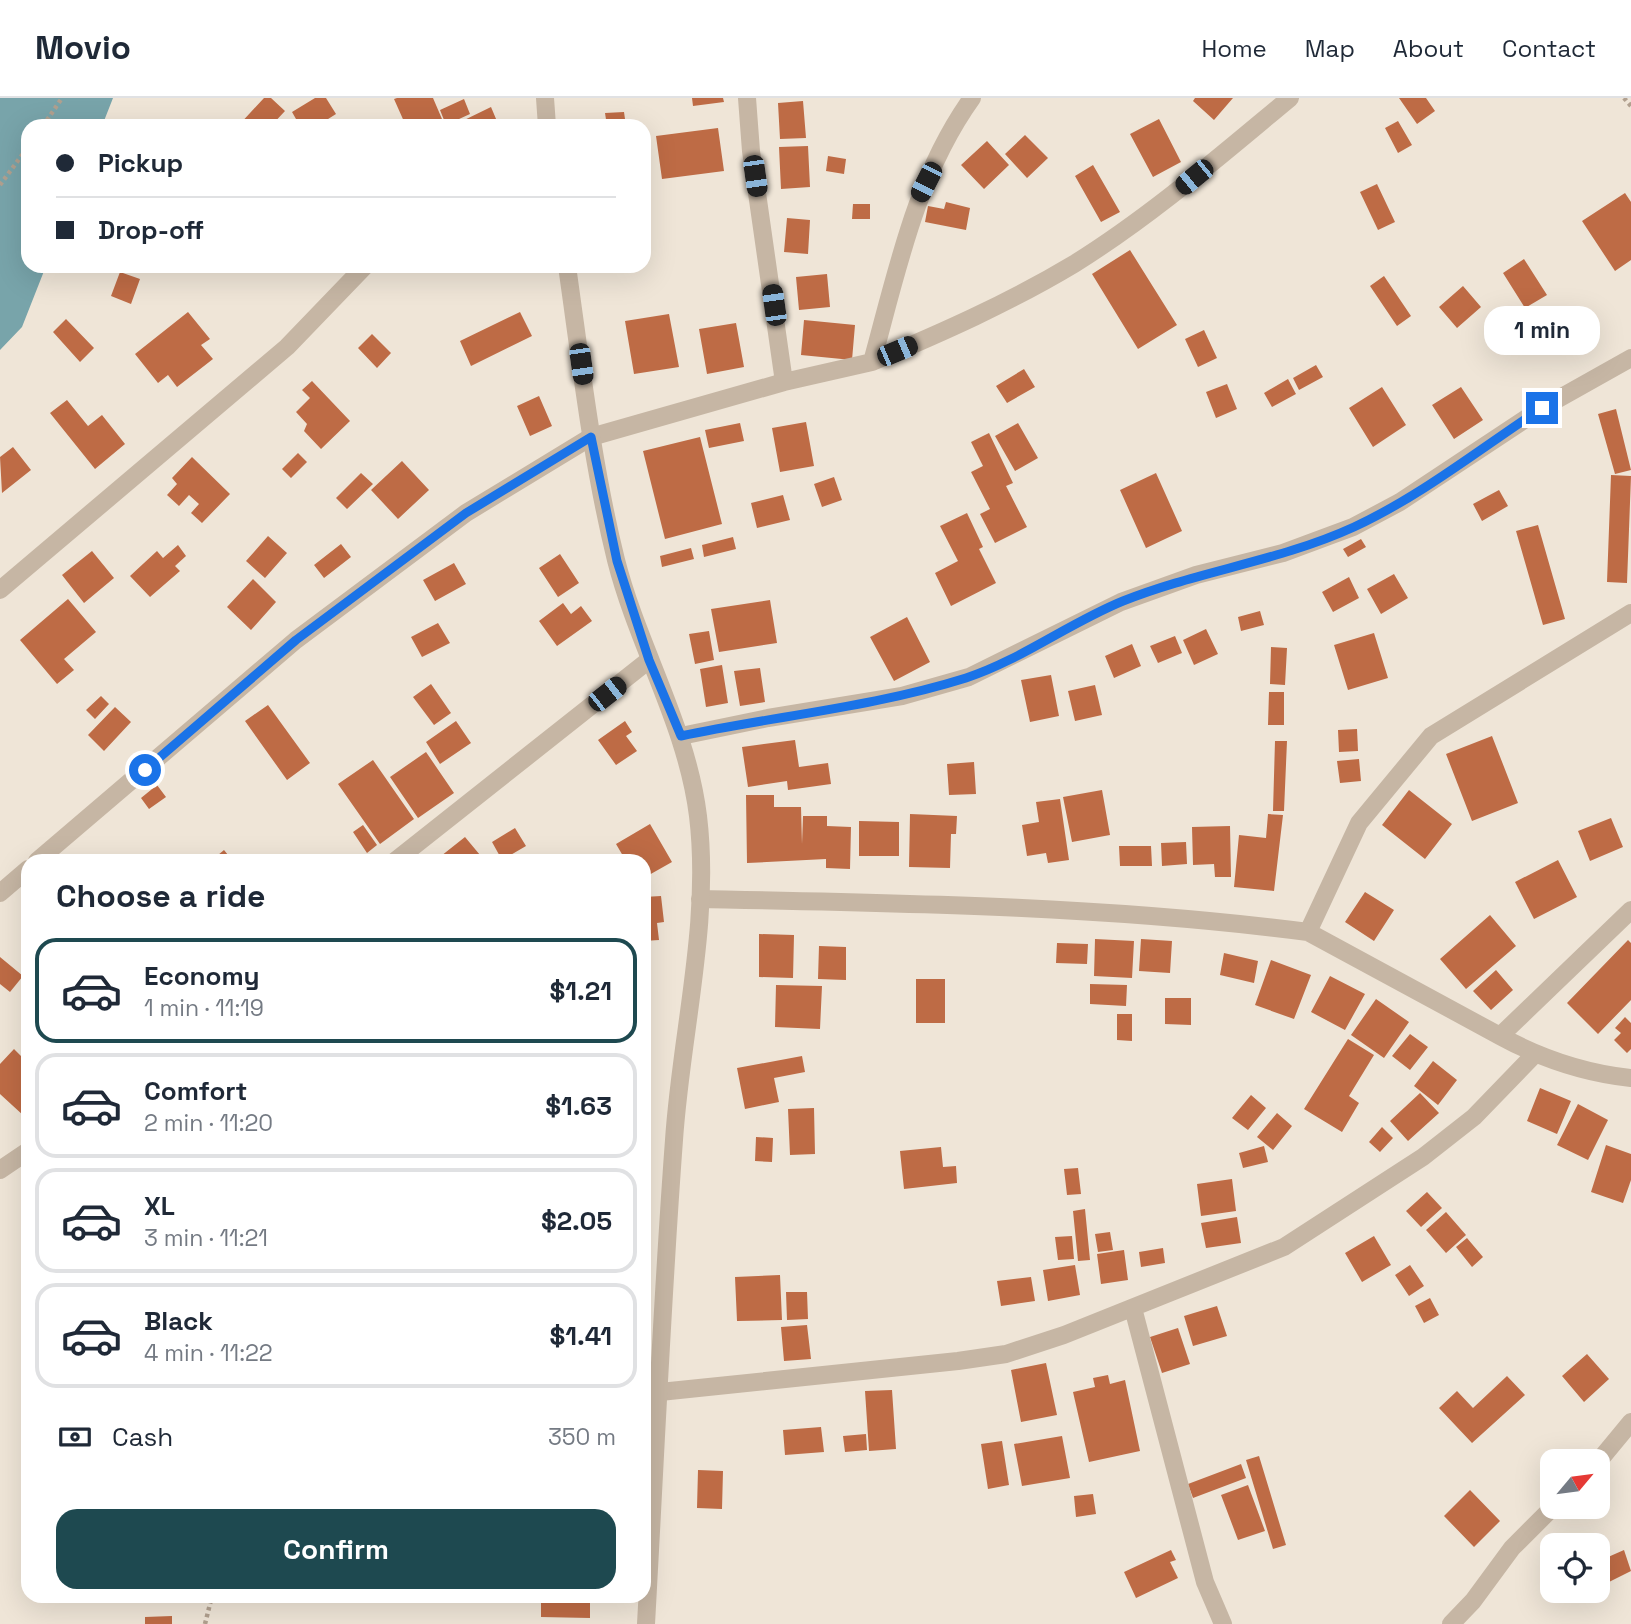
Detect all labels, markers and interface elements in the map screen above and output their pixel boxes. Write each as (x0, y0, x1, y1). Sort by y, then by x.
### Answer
text: Movio (35, 27, 131, 69)
text: Home (1201, 33, 1267, 64)
text: Map (1305, 33, 1355, 64)
text: About (1393, 33, 1464, 64)
text: Contact (1502, 33, 1596, 64)
text: Pickup (98, 146, 183, 180)
car (742, 154, 769, 198)
car (1172, 156, 1217, 198)
car (908, 159, 945, 205)
text: Drop-off (98, 213, 204, 247)
car (761, 283, 788, 327)
callout: 1 min (1484, 306, 1600, 356)
text: 1 min (1514, 315, 1570, 345)
car (874, 333, 921, 369)
car (568, 342, 595, 386)
route end (1526, 392, 1558, 424)
car (584, 673, 631, 715)
route start (129, 754, 161, 786)
text: Choose a ride (56, 876, 266, 916)
icon: car (60, 959, 123, 1022)
text: Economy (144, 959, 260, 993)
text: $1.21 (550, 974, 612, 1008)
text: 1 min · 11:19 (144, 993, 264, 1023)
icon: car (60, 1074, 123, 1137)
text: Comfort (144, 1074, 247, 1108)
text: $1.63 (545, 1089, 612, 1123)
text: 2 min · 11:20 (144, 1108, 273, 1138)
icon: car (60, 1189, 123, 1252)
text: XL (144, 1189, 175, 1223)
text: $2.05 (541, 1204, 612, 1238)
text: 3 min · 11:21 (144, 1223, 268, 1253)
icon: car (60, 1304, 123, 1367)
text: Black (144, 1304, 213, 1338)
text: $1.41 (549, 1319, 612, 1353)
text: 4 min · 11:22 (144, 1338, 273, 1368)
icon: cash (56, 1418, 94, 1456)
text: Cash (112, 1420, 173, 1454)
text: 350 m (548, 1422, 616, 1452)
north arrow (1540, 1449, 1610, 1519)
map controls (1540, 1449, 1610, 1603)
button: Confirm (56, 1509, 616, 1589)
button: locate (1540, 1533, 1610, 1603)

